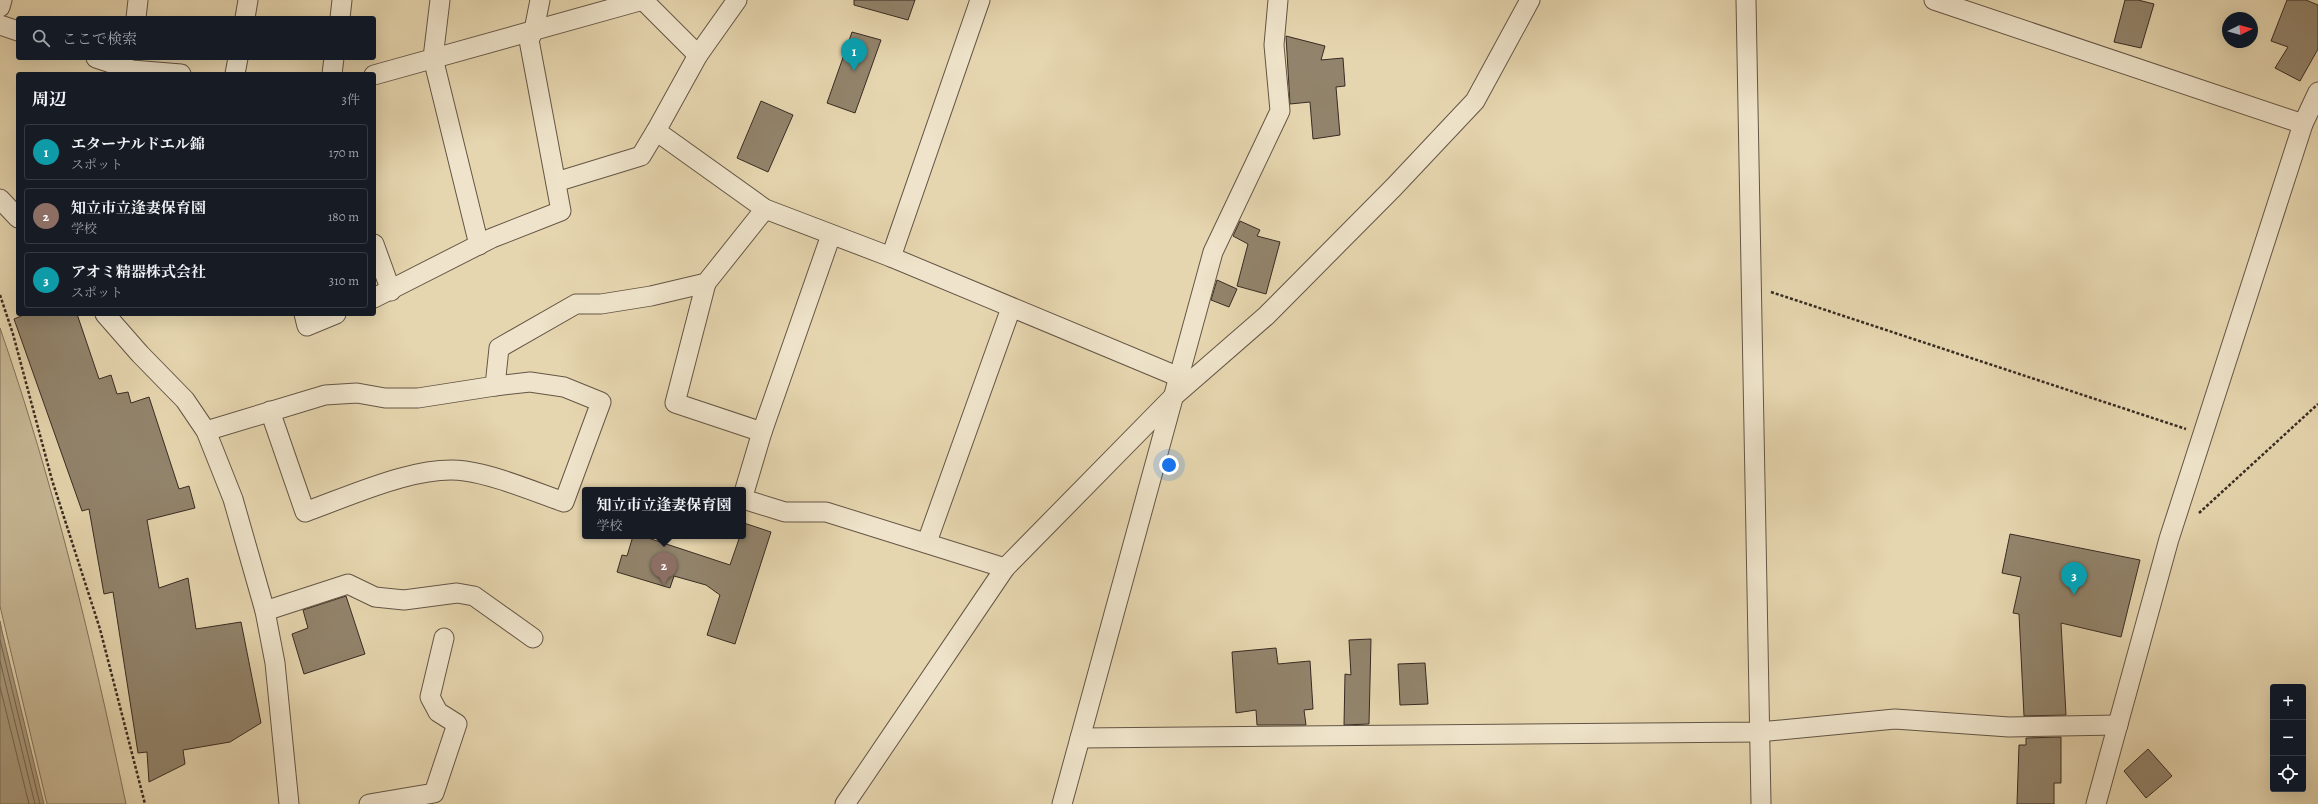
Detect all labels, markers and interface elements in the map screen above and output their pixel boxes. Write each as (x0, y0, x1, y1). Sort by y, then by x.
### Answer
north arrow (2222, 12, 2258, 48)
search box (16, 16, 376, 60)
icon: search (30, 27, 52, 49)
text: ここで検索 (62, 29, 137, 49)
pin: 1 (841, 38, 867, 71)
text: 周辺 (32, 88, 66, 111)
text: 3件 (342, 91, 360, 108)
text: エターナルドエル錦 (71, 134, 205, 154)
text: 1 (44, 144, 48, 161)
text: 170 m (329, 144, 359, 161)
text: スポット (71, 156, 123, 173)
text: 知立市立逢妻保育園 (71, 198, 206, 218)
text: 2 (43, 208, 49, 225)
text: 180 m (328, 208, 359, 225)
text: 学校 (71, 220, 97, 237)
text: アオミ精器株式会社 (71, 262, 206, 282)
text: 3 (43, 272, 49, 289)
text: 310 m (329, 272, 359, 289)
text: スポット (71, 284, 123, 301)
your location (1159, 455, 1179, 475)
popup (582, 487, 746, 539)
text: 知立市立逢妻保育園 (596, 495, 732, 515)
text: 学校 (596, 517, 623, 534)
pin: 2 (651, 552, 677, 585)
pin: 3 (2061, 562, 2087, 595)
map controls (2270, 684, 2306, 792)
button: + (2270, 684, 2306, 720)
button: − (2270, 720, 2306, 756)
button: locate (2270, 756, 2306, 792)

